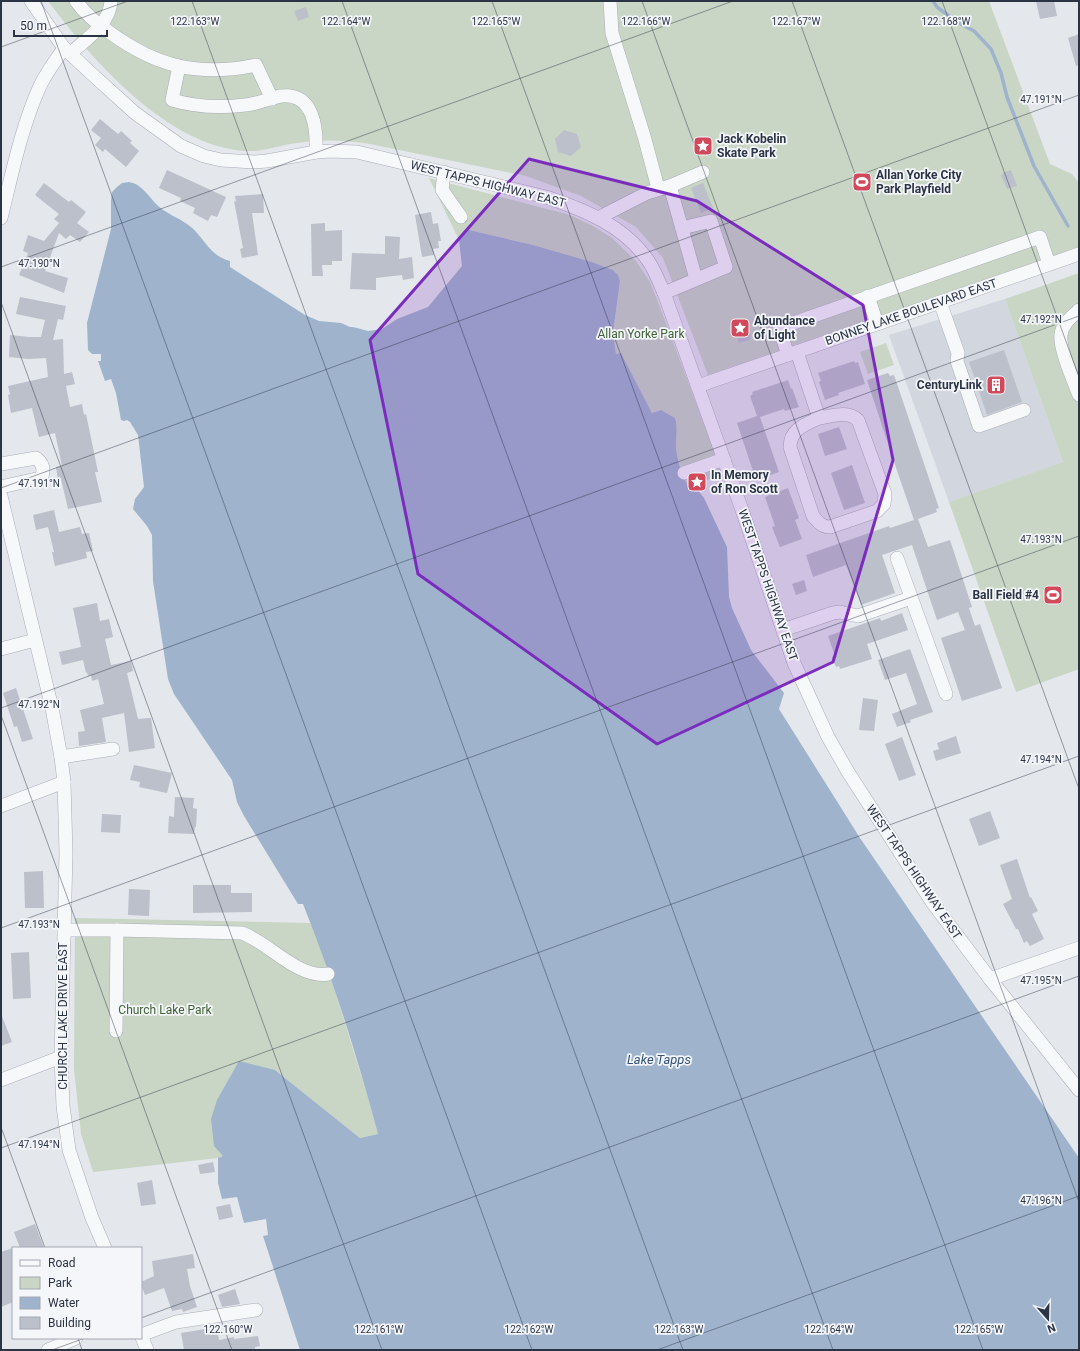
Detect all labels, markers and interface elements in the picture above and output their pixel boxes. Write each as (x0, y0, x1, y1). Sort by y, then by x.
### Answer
scale bar (14, 12, 107, 38)
text: 122.163°W (171, 16, 220, 27)
text: 122.164°W (322, 16, 371, 27)
text: 122.165°W (472, 16, 521, 27)
text: 122.166°W (622, 16, 671, 27)
text: 122.167°W (772, 16, 821, 27)
text: 122.168°W (922, 16, 971, 27)
text: 50 m (20, 19, 47, 33)
text: 47.191°N (1020, 94, 1062, 105)
place label: Jack Kobelin Skate Park (717, 132, 787, 160)
place icon: Jack Kobelin Skate Park (692, 135, 714, 157)
street label: WEST TAPPS HIGHWAY EAST (409, 158, 567, 210)
place label: Allan Yorke City Park Playfield (876, 168, 963, 196)
sports icon: Allan Yorke City Park Playfield (851, 171, 873, 193)
text: 47.190°N (18, 258, 60, 269)
street label: BONNEY LAKE BOULEVARD EAST (823, 276, 999, 348)
place label: Abundance of Light (754, 314, 815, 342)
text: 47.192°N (1020, 314, 1062, 325)
place icon: Abundance of Light (729, 317, 751, 339)
park label: Allan Yorke Park (597, 327, 685, 341)
building icon: CenturyLink (985, 374, 1007, 396)
place label: CenturyLink (917, 378, 983, 392)
place label: In Memory of Ron Scott (711, 468, 778, 496)
place icon: In Memory of Ron Scott (686, 471, 708, 493)
text: 47.191°N (18, 478, 60, 489)
street label: WEST TAPPS HIGHWAY EAST (735, 507, 801, 663)
text: 47.193°N (1020, 534, 1062, 545)
sports icon: Ball Field #4 (1042, 584, 1064, 606)
place label: Ball Field #4 (972, 588, 1039, 602)
text: 47.192°N (18, 699, 60, 710)
text: 47.194°N (1020, 754, 1062, 765)
street label: WEST TAPPS HIGHWAY EAST (864, 802, 964, 942)
text: 47.193°N (18, 919, 60, 930)
street label: CHURCH LAKE DRIVE EAST (56, 942, 70, 1090)
text: 47.195°N (1020, 975, 1062, 986)
park label: Church Lake Park (118, 1003, 213, 1017)
water label: Lake Tapps (627, 1052, 691, 1067)
text: 47.194°N (18, 1139, 60, 1150)
text: 47.196°N (1020, 1195, 1062, 1206)
legend (12, 1247, 142, 1339)
text: Road (48, 1256, 76, 1270)
text: Park (48, 1276, 73, 1290)
text: Water (48, 1296, 79, 1310)
north arrow (1028, 1299, 1068, 1339)
text: Building (48, 1316, 91, 1330)
text: N (1045, 1320, 1057, 1335)
text: 122.160°W (204, 1324, 253, 1335)
text: 122.161°W (355, 1324, 404, 1335)
text: 122.162°W (505, 1324, 554, 1335)
text: 122.163°W (655, 1324, 704, 1335)
text: 122.164°W (805, 1324, 854, 1335)
text: 122.165°W (955, 1324, 1004, 1335)

